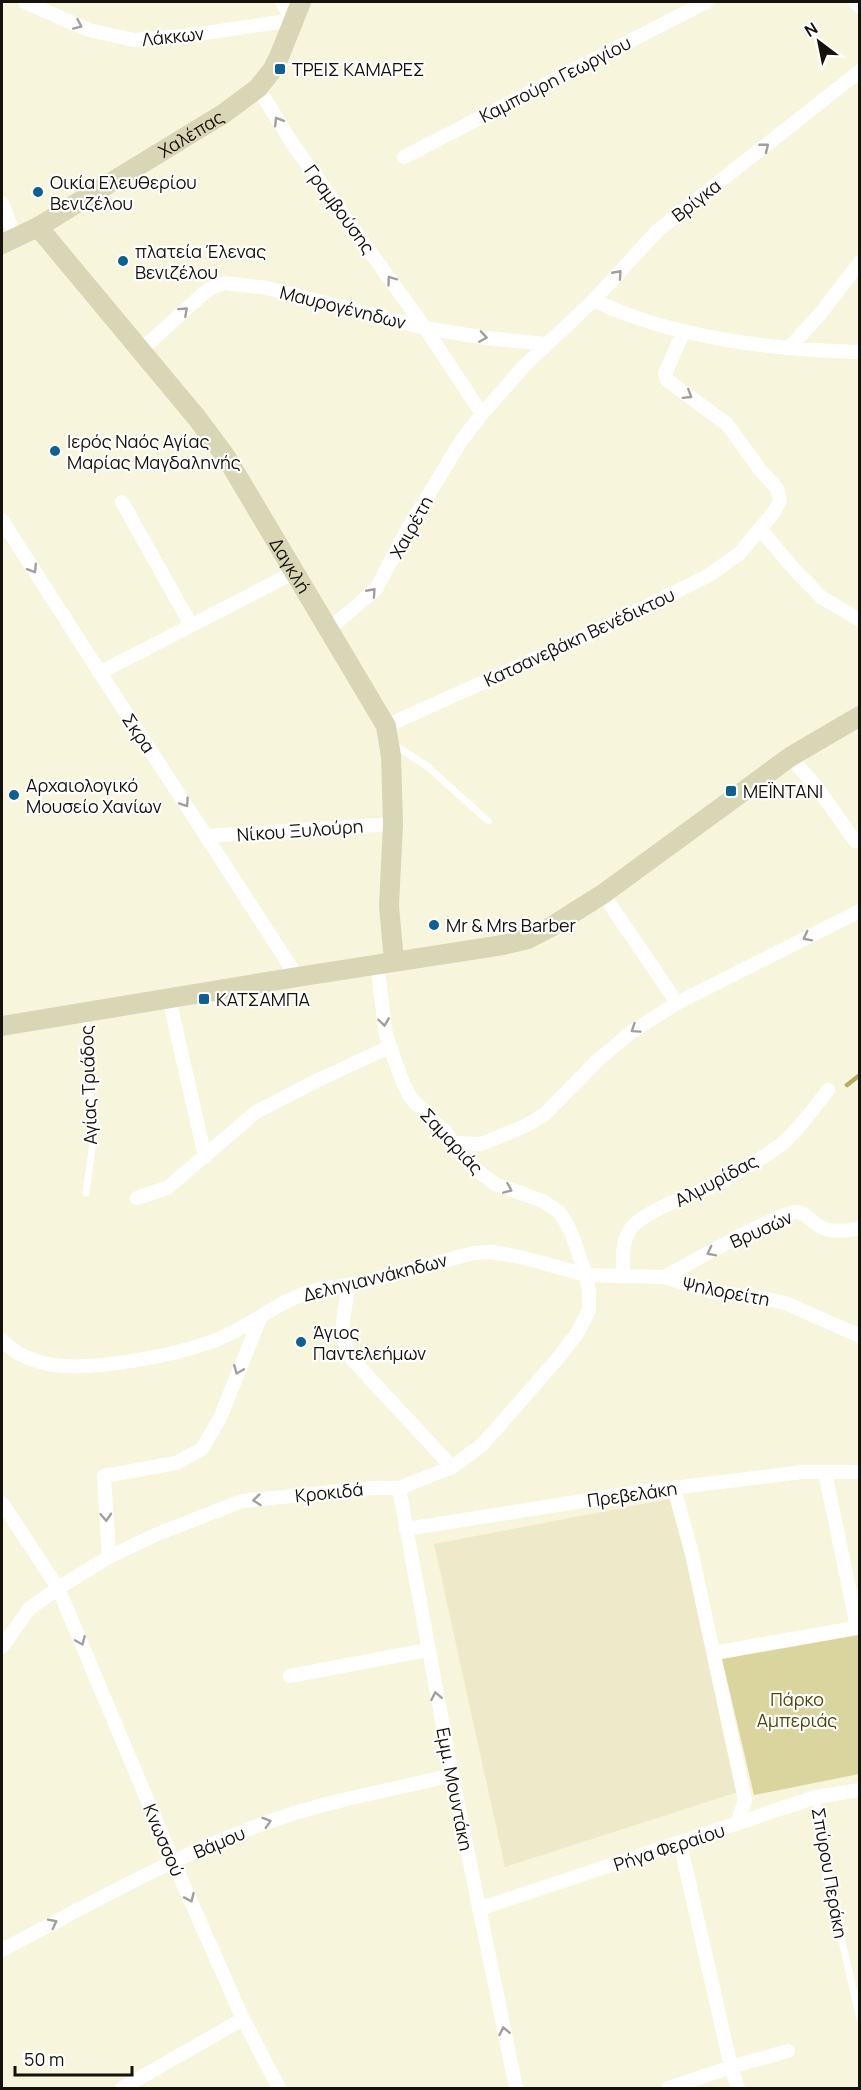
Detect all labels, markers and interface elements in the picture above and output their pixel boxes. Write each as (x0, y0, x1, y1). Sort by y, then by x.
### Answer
north arrow (789, 12, 849, 72)
text: N (800, 17, 822, 42)
one-way arrow (72, 18, 83, 30)
street label: Λάκκων (141, 21, 205, 51)
street label: Καμπούρη Γεωργίου (475, 30, 635, 128)
place label: ΤΡΕΙΣ ΚΑΜΑΡΕΣ (292, 57, 425, 81)
marker: ΤΡΕΙΣ ΚΑΜΑΡΕΣ (273, 62, 287, 76)
street label: Χαλέπας (154, 104, 228, 163)
one-way arrow (274, 117, 286, 127)
one-way arrow (758, 143, 769, 154)
street label: Γραμβούσης (299, 160, 381, 259)
place label: Οικία Ελευθερίου Βενιζέλου (50, 170, 197, 215)
street label: Βρίγκα (666, 173, 726, 227)
marker: Οικία Ελευθερίου Βενιζέλου (31, 185, 45, 199)
place label: πλατεία Έλενας Βενιζέλου (135, 239, 266, 284)
marker: πλατεία Έλενας Βενιζέλου (116, 254, 130, 268)
one-way arrow (611, 270, 622, 280)
one-way arrow (387, 276, 398, 287)
street label: Μαυρογένηδων (278, 280, 408, 334)
one-way arrow (177, 307, 188, 318)
one-way arrow (478, 331, 488, 343)
one-way arrow (681, 388, 692, 399)
place label: Ιερός Ναός Αγίας Μαρίας Μαγδαληνής (67, 429, 241, 474)
marker: Ιερός Ναός Αγίας Μαρίας Μαγδαληνής (48, 444, 62, 458)
street label: Χαιρέτη (384, 492, 438, 562)
street label: Δαγκλή (265, 533, 316, 597)
one-way arrow (26, 563, 37, 574)
street label: Κατσανεβάκη Βενέδικτου (480, 582, 678, 692)
one-way arrow (365, 588, 376, 599)
street label: Σκρα (117, 709, 161, 757)
place label: Αρχαιολογικό Μουσείο Χανίων (26, 773, 162, 818)
place label: ΜΕΪΝΤΑΝΙ (743, 779, 823, 803)
marker: ΜΕΪΝΤΑΝΙ (724, 784, 738, 798)
marker: Αρχαιολογικό Μουσείο Χανίων (7, 788, 21, 802)
one-way arrow (178, 796, 189, 807)
street label: Νίκου Ξυλούρη (236, 814, 364, 846)
place label: Mr & Mrs Barber (446, 913, 577, 937)
marker: Mr & Mrs Barber (427, 918, 441, 932)
one-way arrow (802, 930, 813, 942)
place label: ΚΑΤΣΑΜΠΑ (216, 987, 310, 1011)
marker: ΚΑΤΣΑΜΠΑ (197, 992, 211, 1006)
one-way arrow (378, 1017, 390, 1026)
one-way arrow (631, 1022, 642, 1033)
street label: Αγίας Τριάδος (74, 1025, 102, 1145)
street label: Σαμαριάς (415, 1103, 489, 1179)
street label: Αλμυρίδας (670, 1148, 762, 1212)
one-way arrow (501, 1182, 512, 1194)
street label: Βρυσών (726, 1205, 796, 1253)
one-way arrow (707, 1245, 718, 1256)
street label: Δεληγιαννάκηδων (300, 1247, 450, 1307)
street label: Ψηλορείτη (680, 1271, 772, 1311)
place label: Άγιος Παντελεήμων (313, 1320, 426, 1365)
marker: Άγιος Παντελεήμων (294, 1335, 308, 1349)
one-way arrow (233, 1364, 245, 1375)
street label: Κροκιδά (294, 1476, 364, 1508)
street label: Πρεβελάκη (586, 1476, 678, 1512)
one-way arrow (252, 1493, 262, 1506)
one-way arrow (100, 1512, 113, 1521)
one-way arrow (73, 1635, 85, 1646)
park label: Πάρκο Αμπεριάς (757, 1687, 837, 1732)
one-way arrow (430, 1691, 443, 1701)
street label: Εμμ. Μουντάκη (431, 1725, 479, 1853)
street label: Κνωσσού (138, 1800, 190, 1880)
street label: Σπύρου Περάκη (807, 1806, 853, 1940)
one-way arrow (261, 1817, 272, 1829)
street label: Ρήγα Φεραίου (610, 1818, 728, 1876)
street label: Βάμου (189, 1820, 249, 1864)
one-way arrow (182, 1892, 194, 1903)
one-way arrow (47, 1919, 58, 1930)
one-way arrow (499, 2027, 512, 2037)
scale bar (15, 2039, 132, 2077)
text: 50 m (24, 2047, 64, 2071)

